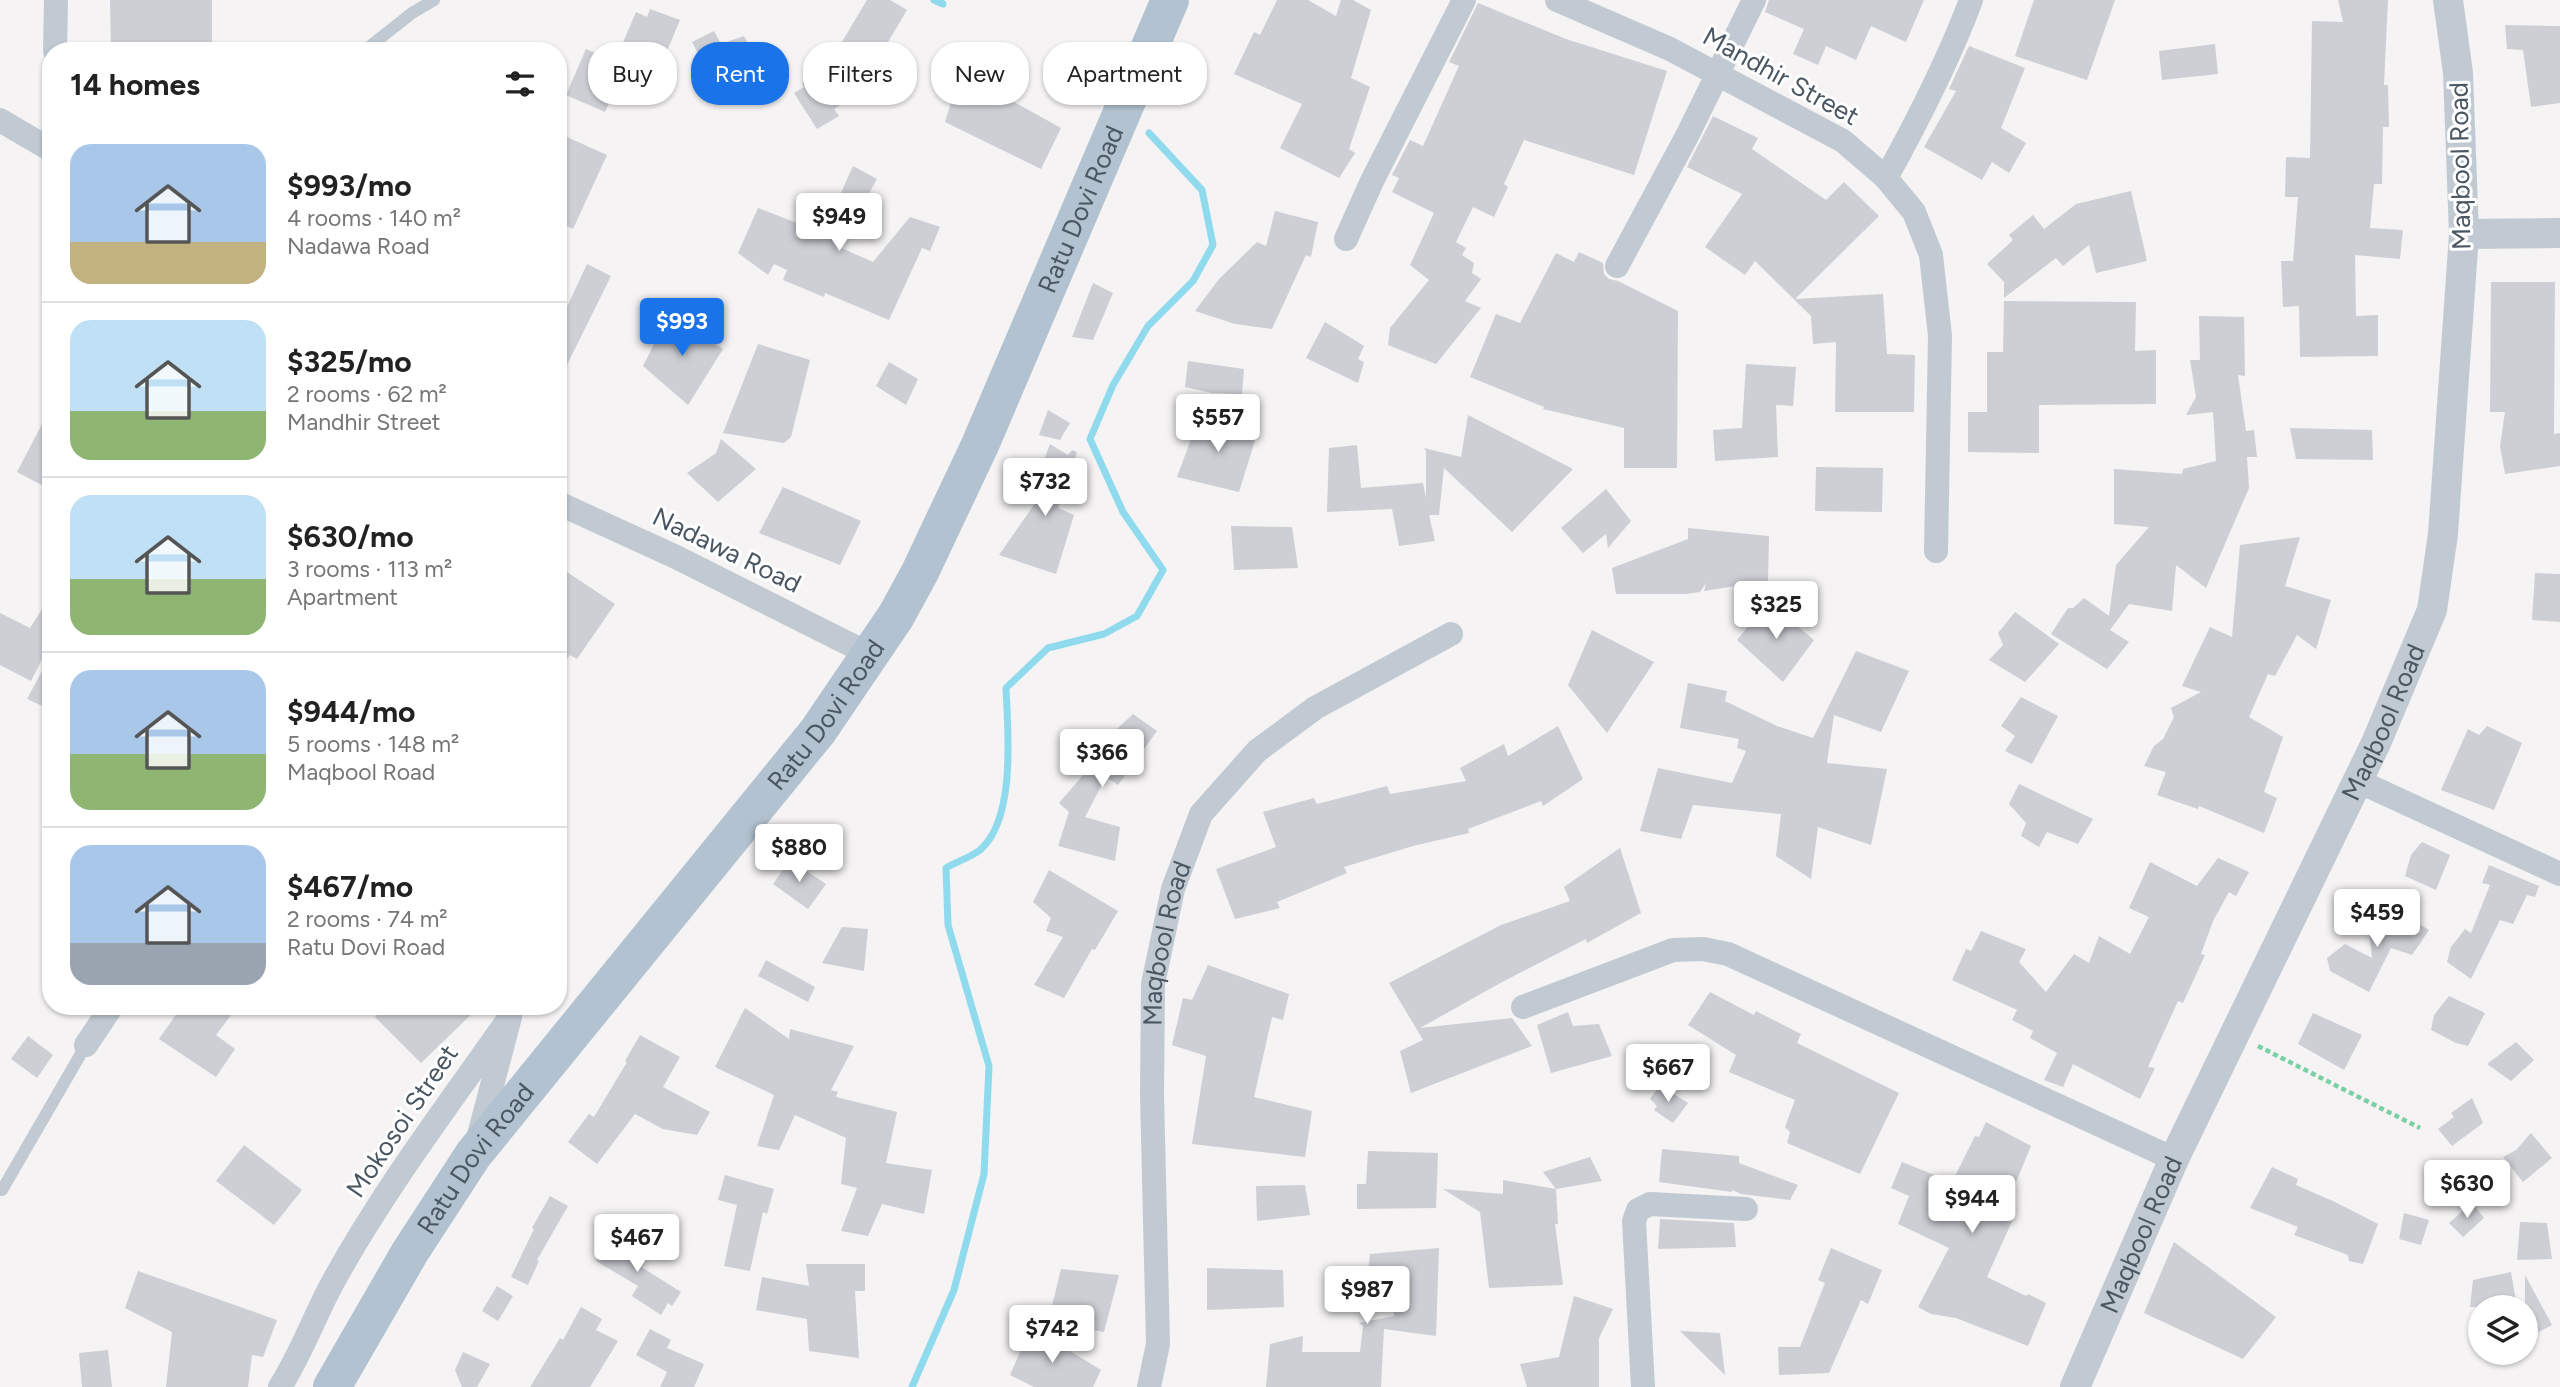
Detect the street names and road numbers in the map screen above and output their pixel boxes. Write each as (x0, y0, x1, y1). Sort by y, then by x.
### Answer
street label: Mandhir Street (1697, 20, 1865, 132)
street label: Maqbool Road (2443, 82, 2477, 250)
street label: Ratu Dovi Road (1031, 121, 1130, 298)
street label: Nadawa Road (647, 500, 807, 600)
street label: Ratu Dovi Road (760, 633, 891, 797)
street label: Maqbool Road (2335, 639, 2432, 806)
street label: Maqbool Road (1136, 856, 1198, 1026)
street label: Mokosoi Street (339, 1039, 465, 1203)
street label: Ratu Dovi Road (410, 1077, 541, 1240)
street label: Maqbool Road (2093, 1151, 2189, 1318)

